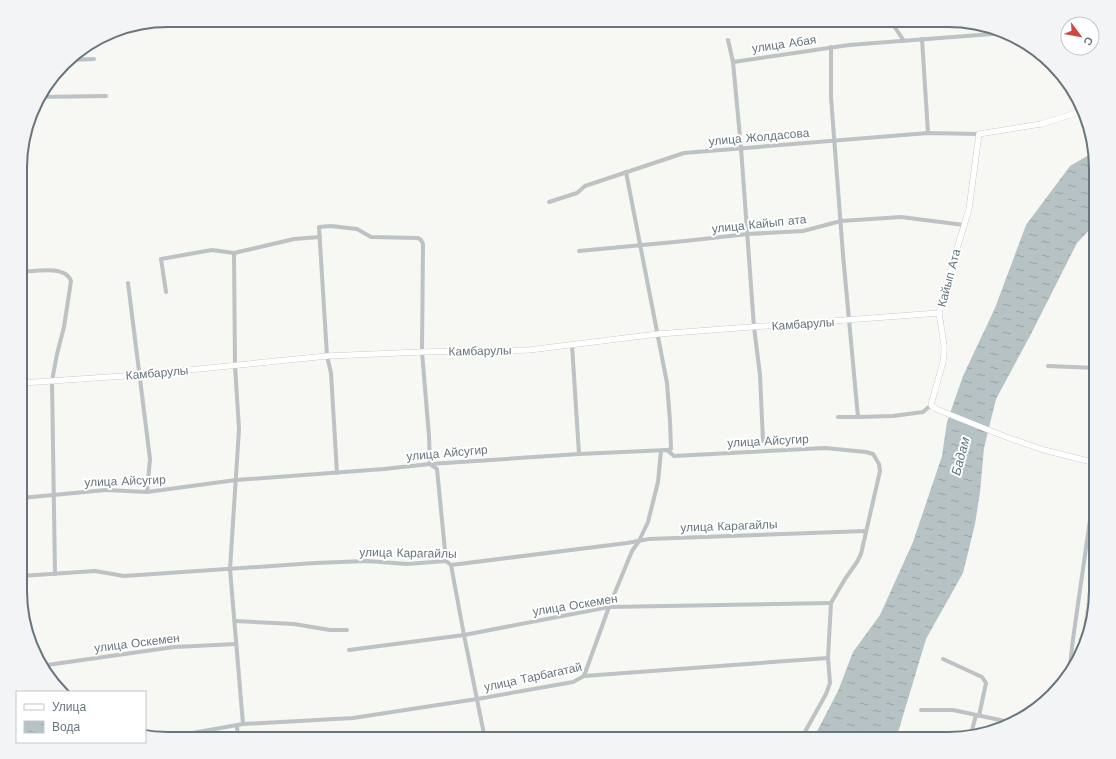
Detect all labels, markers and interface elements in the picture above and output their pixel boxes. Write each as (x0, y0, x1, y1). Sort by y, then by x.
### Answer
north arrow (1060, 16, 1100, 56)
street label: улица Абая (751, 33, 817, 55)
text: С (1080, 34, 1096, 48)
street label: улица Жолдасова (708, 126, 810, 148)
street label: улица Кайып ата (711, 212, 807, 236)
street label: Кайып Ата (935, 247, 964, 308)
street label: Камбарулы (771, 315, 835, 333)
street label: Камбарулы (448, 343, 512, 359)
street label: Камбарулы (125, 363, 189, 383)
street label: улица Айсугир (727, 432, 809, 450)
water label: Бадам (948, 435, 973, 477)
street label: улица Айсугир (406, 442, 489, 464)
street label: улица Айсугир (84, 473, 166, 489)
street label: улица Карагайлы (680, 517, 778, 535)
street label: улица Карагайлы (359, 545, 457, 561)
street label: улица Оскемен (531, 591, 619, 619)
street label: улица Оскемен (93, 631, 181, 655)
street label: улица Тарбагатай (483, 660, 583, 694)
legend (16, 691, 146, 743)
text: Улица (52, 700, 86, 714)
text: Вода (52, 720, 80, 734)

